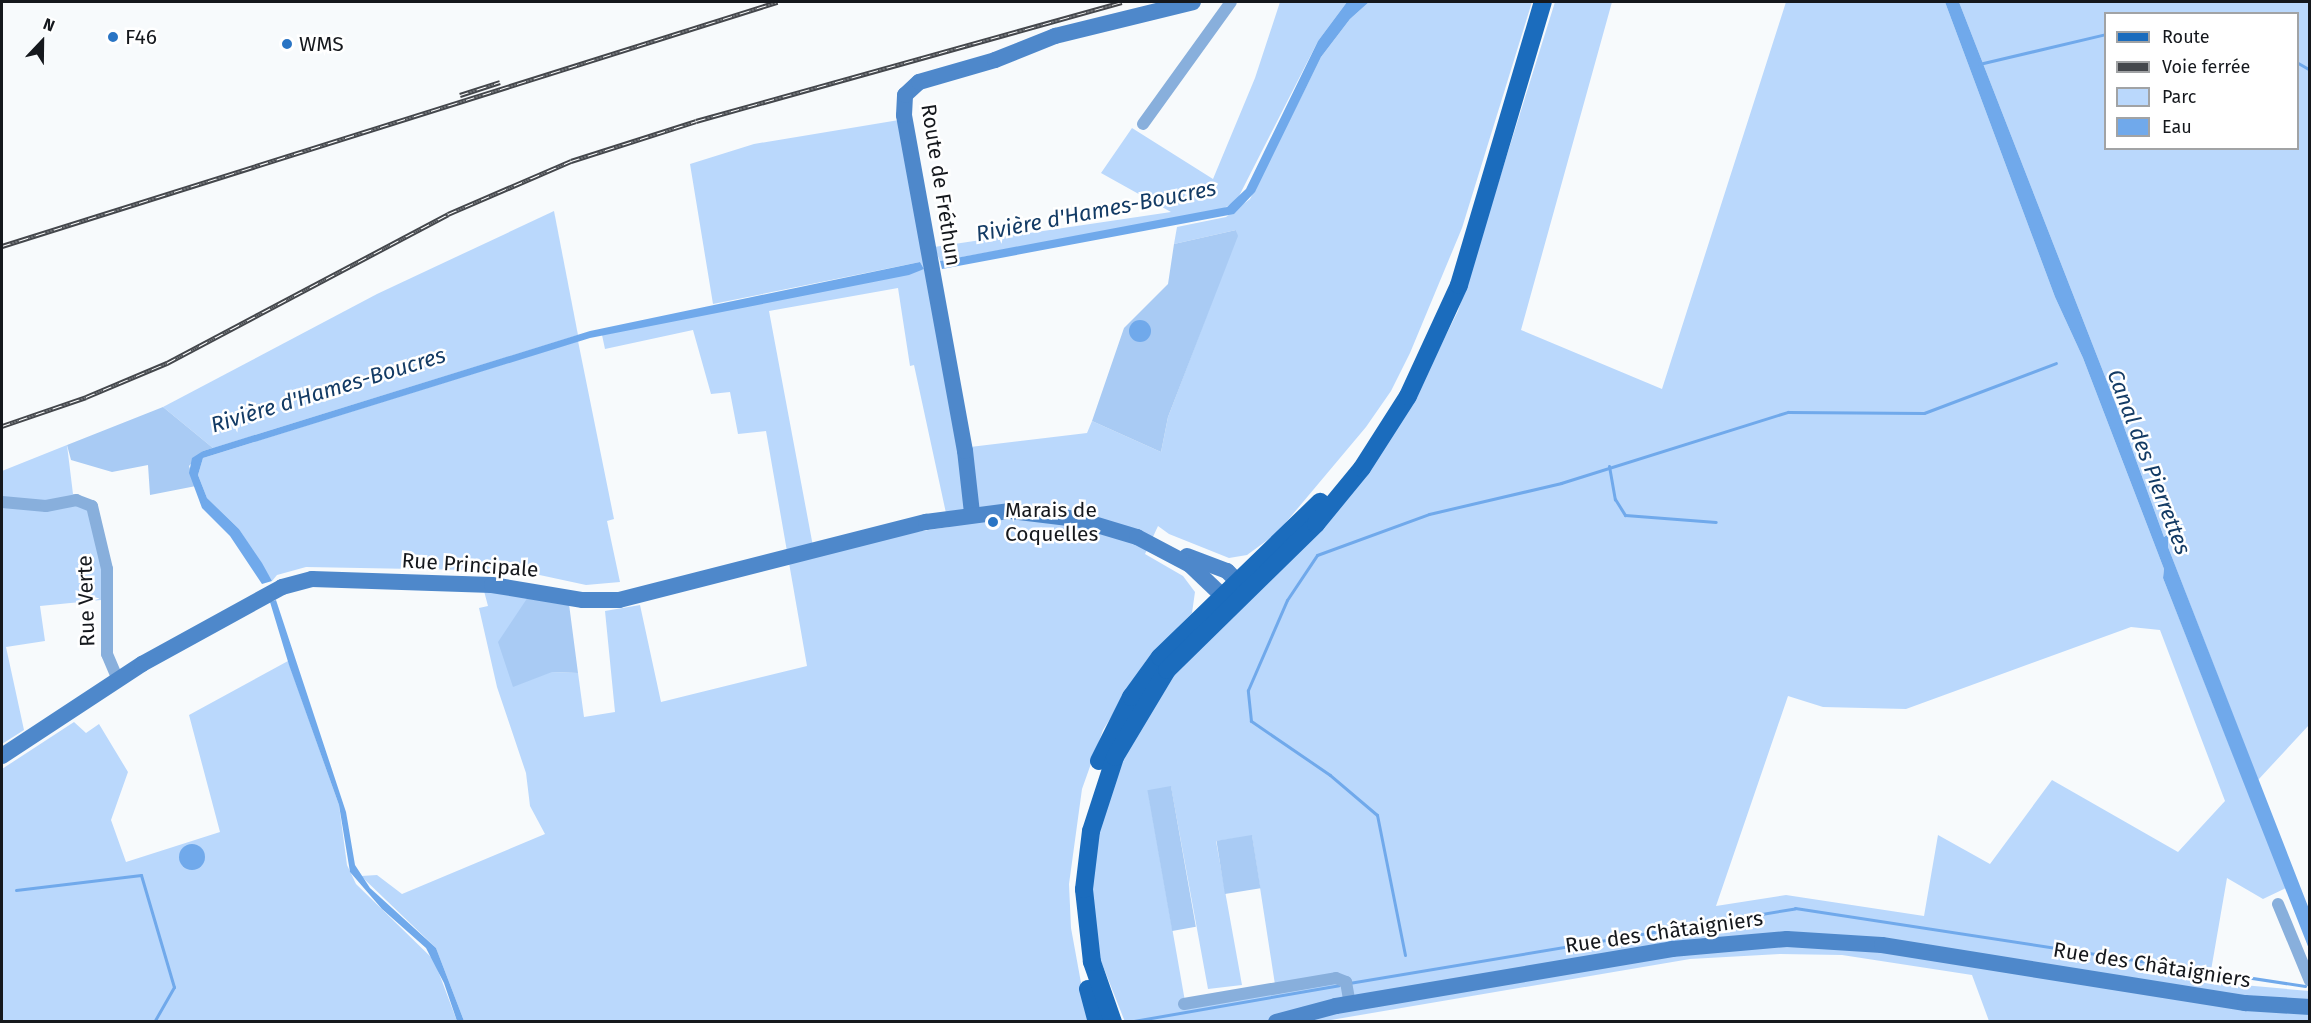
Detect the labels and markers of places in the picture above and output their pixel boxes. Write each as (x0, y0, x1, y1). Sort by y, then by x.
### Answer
place label: F46 (125, 24, 157, 50)
marker: F46 (106, 30, 120, 44)
place label: WMS (299, 31, 344, 57)
marker: WMS (280, 37, 294, 51)
place label: Marais de Coquelles (1005, 497, 1098, 547)
marker: Marais de Coquelles (986, 515, 1000, 529)

